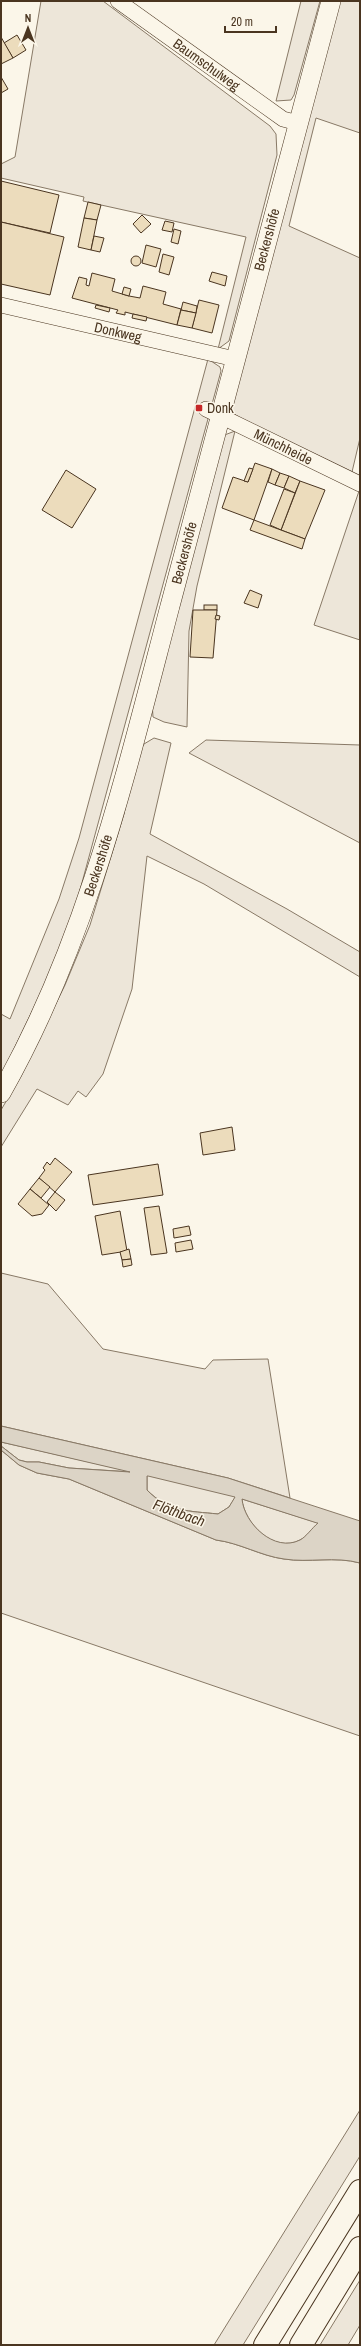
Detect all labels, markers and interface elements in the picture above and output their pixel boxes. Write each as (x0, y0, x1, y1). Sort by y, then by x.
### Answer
north arrow (8, 8, 48, 48)
scale bar (225, 8, 276, 34)
text: N (25, 11, 31, 25)
text: 20 m (231, 14, 253, 30)
street label: Baumschulweg (170, 34, 244, 95)
street label: Beckershöfe (250, 206, 284, 273)
street label: Donkweg (93, 318, 144, 346)
place label: Donk (207, 399, 234, 417)
marker: Donk (194, 403, 204, 413)
street label: Münchheide (251, 425, 316, 469)
street label: Beckershöfe (167, 520, 201, 586)
street label: Beckershöfe (80, 832, 116, 899)
water label: Flöthbach (150, 1493, 208, 1532)

